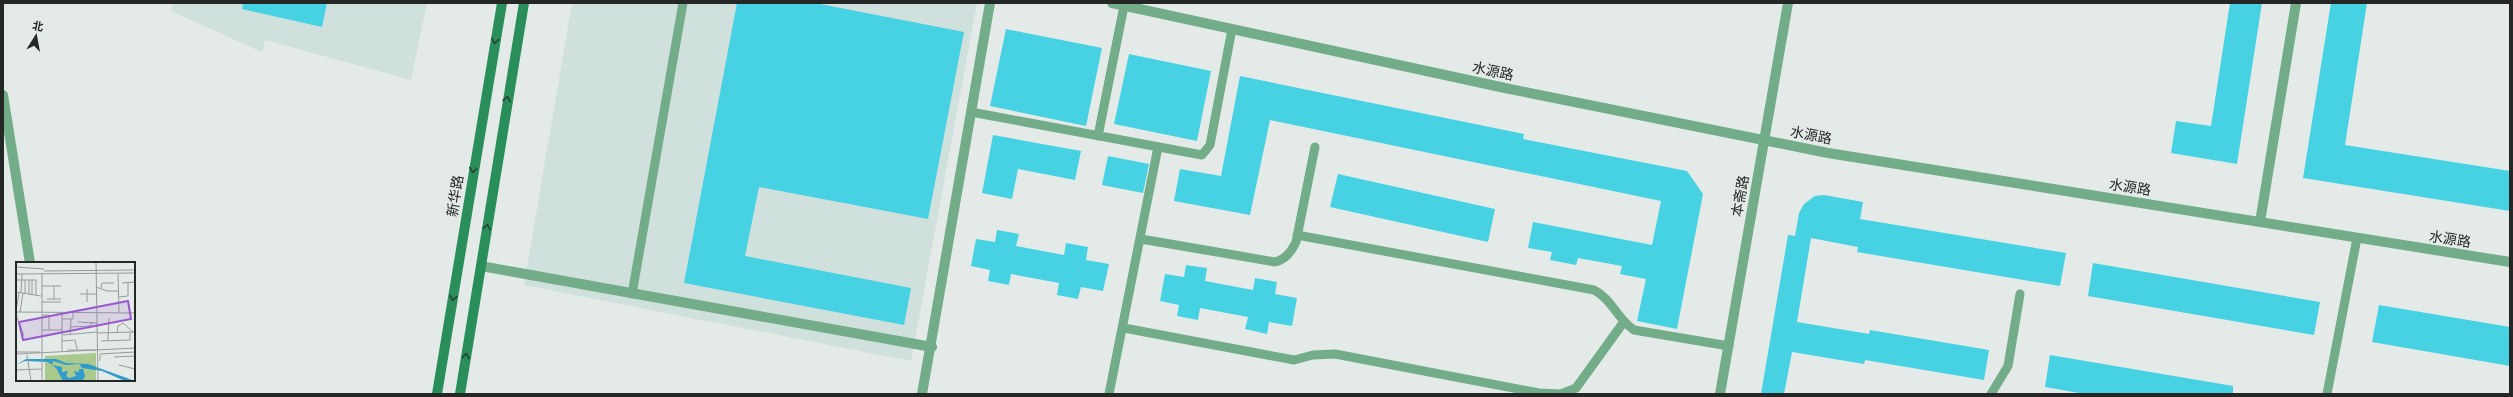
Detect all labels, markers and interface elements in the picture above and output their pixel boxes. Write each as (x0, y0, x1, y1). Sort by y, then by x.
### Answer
north arrow (16, 16, 56, 56)
text: 北 (31, 19, 44, 34)
one-way arrow (491, 38, 499, 44)
street label: 水源路 (1471, 59, 1515, 84)
one-way arrow (503, 96, 511, 102)
street label: 水源路 (1789, 123, 1833, 148)
one-way arrow (470, 167, 478, 173)
street label: 新华路 (444, 174, 467, 218)
street label: 本斋路 (1728, 174, 1753, 218)
street label: 水源路 (2108, 176, 2152, 199)
one-way arrow (482, 224, 491, 230)
street label: 水源路 (2428, 228, 2472, 251)
inset map (16, 262, 135, 381)
one-way arrow (449, 295, 457, 301)
one-way arrow (461, 352, 470, 359)

